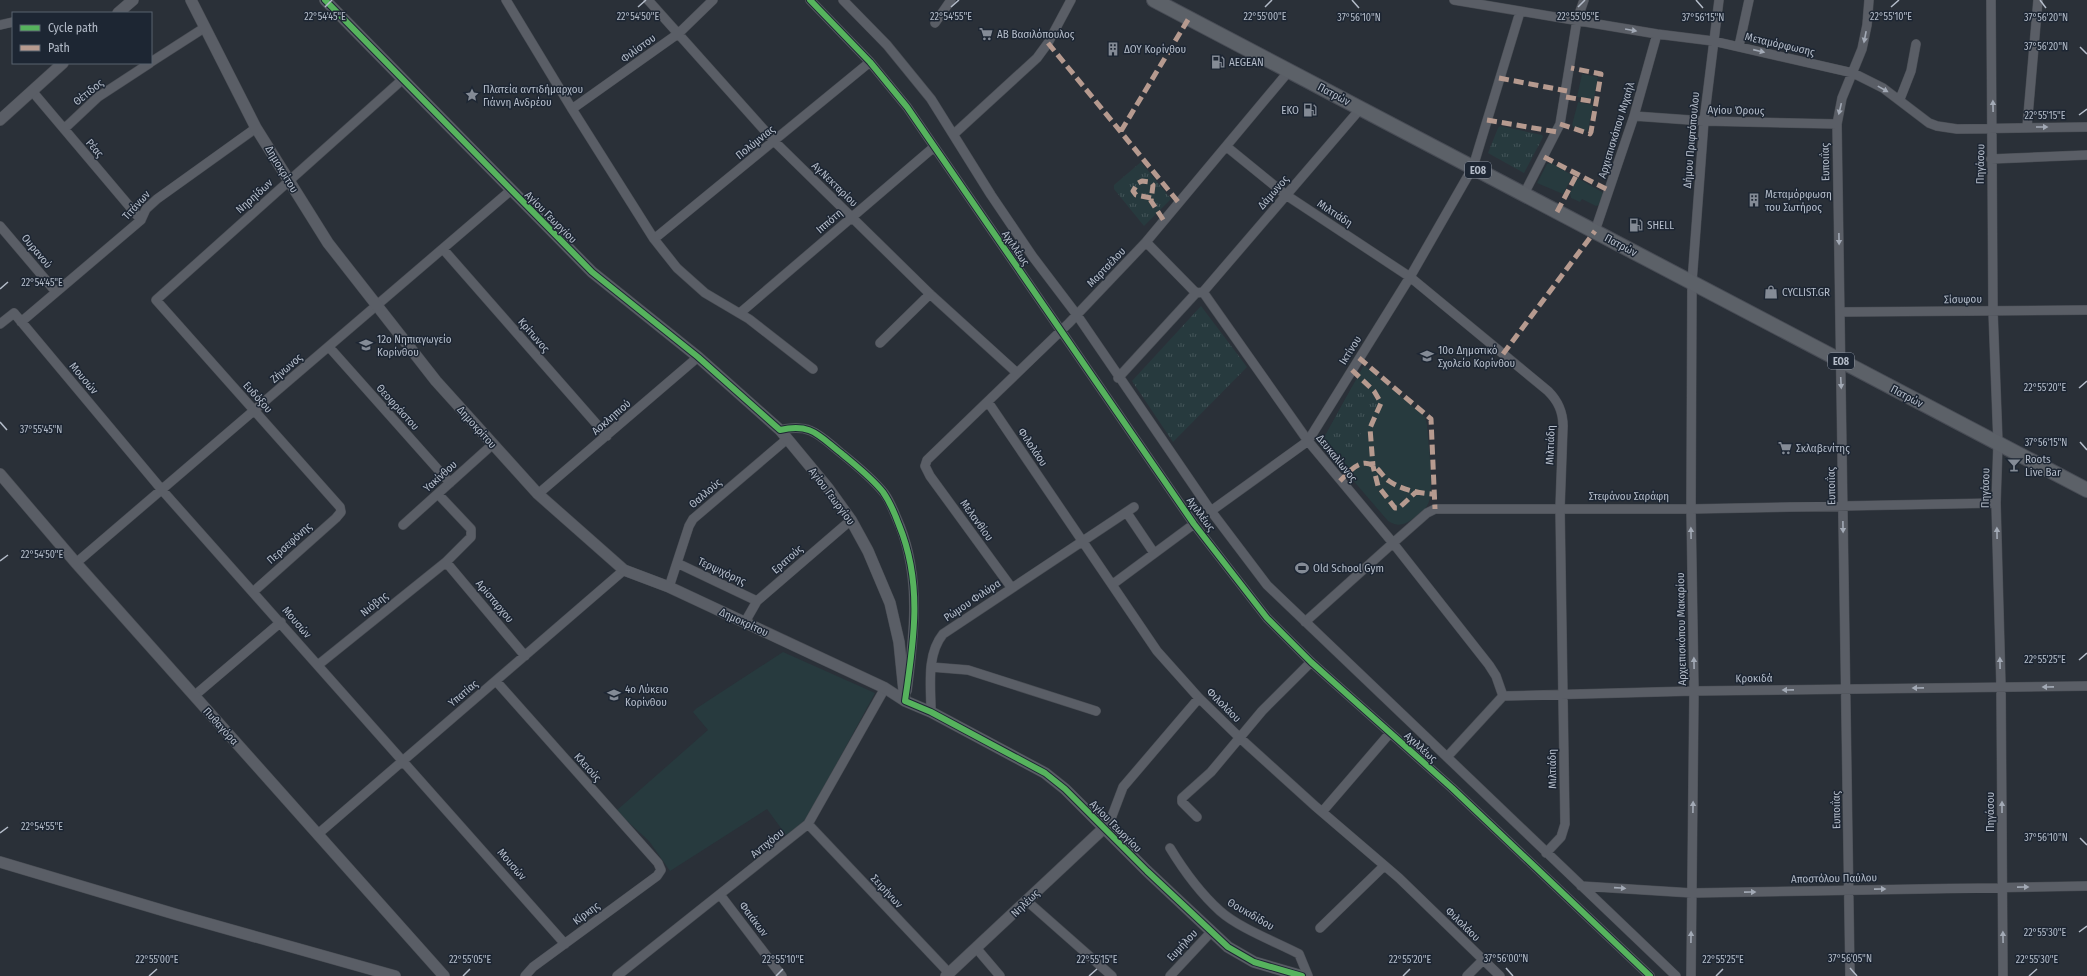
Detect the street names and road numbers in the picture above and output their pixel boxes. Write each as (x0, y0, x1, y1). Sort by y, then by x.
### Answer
street label: Μεταμόρφωσης (1744, 30, 1816, 59)
street label: Φιλίστου (618, 31, 658, 65)
street label: Θέτιδος (71, 76, 106, 108)
street label: Αρχιεπισκόπου Μιχαήλ (1596, 79, 1638, 180)
street label: Πατρών (1315, 81, 1352, 108)
street label: Δήμου Πριφτόπουλου (1681, 91, 1702, 189)
street label: Αγίου Όρους (1707, 104, 1765, 118)
street label: Πολύμνιας (733, 122, 778, 162)
street label: Ρέας (83, 136, 106, 160)
street label: Δημοκρίτου (262, 143, 301, 195)
street label: Ευποιΐας (1819, 143, 1832, 181)
street label: Πηγάσου (1974, 144, 1987, 184)
street label: Αγ.Νεκταρίου (809, 159, 860, 210)
road number: ΕΟ8 (1465, 162, 1491, 178)
street label: Δάμωνος (1255, 173, 1292, 212)
street label: Νηρηίδων (233, 176, 276, 216)
street label: Τιτάνων (120, 188, 153, 223)
street label: Αγίου Γεωργίου (522, 189, 579, 246)
street label: Μιλτιάδη (1315, 197, 1355, 230)
street label: Ιππότη (814, 206, 845, 236)
street label: Αχιλλέως (999, 228, 1032, 269)
street label: Ουρανού (19, 232, 55, 271)
street label: Πατρών (1602, 232, 1639, 259)
street label: Μαρτσέλου (1084, 245, 1128, 290)
street label: Σίσυφου (1944, 293, 1982, 306)
street label: Κρίτωνος (515, 315, 552, 355)
street label: Ικτίνου (1337, 333, 1364, 367)
street label: Ζήνωνος (268, 351, 305, 386)
road number: ΕΟ8 (1828, 353, 1854, 369)
street label: Μουσών (67, 360, 101, 397)
street label: Ευδόξου (240, 379, 275, 416)
street label: Θεοφράστου (374, 382, 422, 433)
street label: Πατρών (1888, 383, 1925, 410)
street label: Ασκληπιού (589, 397, 634, 438)
street label: Δημοκρίτου (454, 403, 499, 451)
street label: Μιλτιάδη (1543, 425, 1558, 465)
street label: Φιλολάου (1015, 426, 1050, 469)
street label: Δευκαλίωνος (1313, 432, 1360, 485)
street label: Υακίνθου (421, 458, 460, 495)
street label: Αγίου Γεωργίου (806, 465, 857, 527)
street label: Ευποιΐας (1825, 467, 1838, 505)
street label: Πηγάσου (1979, 468, 1992, 508)
street label: Θαλλούς (687, 476, 724, 511)
street label: Στεφάνου Σαράφη (1589, 490, 1669, 503)
street label: Αχιλλέως (1184, 494, 1218, 534)
street label: Μελανθίου (957, 497, 996, 543)
street label: Περσεφόνης (264, 520, 315, 567)
street label: Ερατούς (769, 542, 806, 576)
street label: Τερψιχόρης (696, 555, 748, 588)
street label: Αρχιεπισκόπου Μακαρίου (1674, 572, 1689, 686)
street label: Αρίσταρχου (473, 577, 516, 625)
street label: Ρώμου Φιλύρα (941, 577, 1003, 624)
street label: Νιόβης (358, 589, 391, 619)
street label: Μουσών (279, 604, 314, 641)
street label: Δημοκρίτου (717, 605, 770, 639)
street label: Κροκιδά (1735, 672, 1773, 685)
street label: Υπατίας (446, 677, 481, 710)
street label: Φιλολάου (1204, 685, 1244, 725)
street label: Πυθαγόρα (200, 705, 241, 748)
street label: Αχιλλέως (1402, 729, 1440, 766)
street label: Μιλτιάδη (1546, 749, 1559, 789)
street label: Κλειούς (571, 750, 604, 785)
street label: Ευποιΐας (1830, 791, 1843, 829)
street label: Πηγάσου (1984, 792, 1997, 832)
street label: Αγίου Γεωργίου (1087, 798, 1144, 855)
street label: Αντιχόου (748, 826, 787, 861)
street label: Μουσών (494, 846, 529, 883)
street label: Αποστόλου Παύλου (1791, 871, 1877, 886)
street label: Σειρήνων (868, 872, 905, 911)
street label: Νηλέως (1009, 887, 1042, 920)
street label: Θουκιδίδου (1225, 896, 1276, 933)
street label: Κίρκης (570, 899, 602, 928)
street label: Φαιάκων (736, 899, 771, 939)
street label: Φιλολάου (1443, 905, 1483, 944)
street label: Ευμήλου (1164, 927, 1200, 964)

